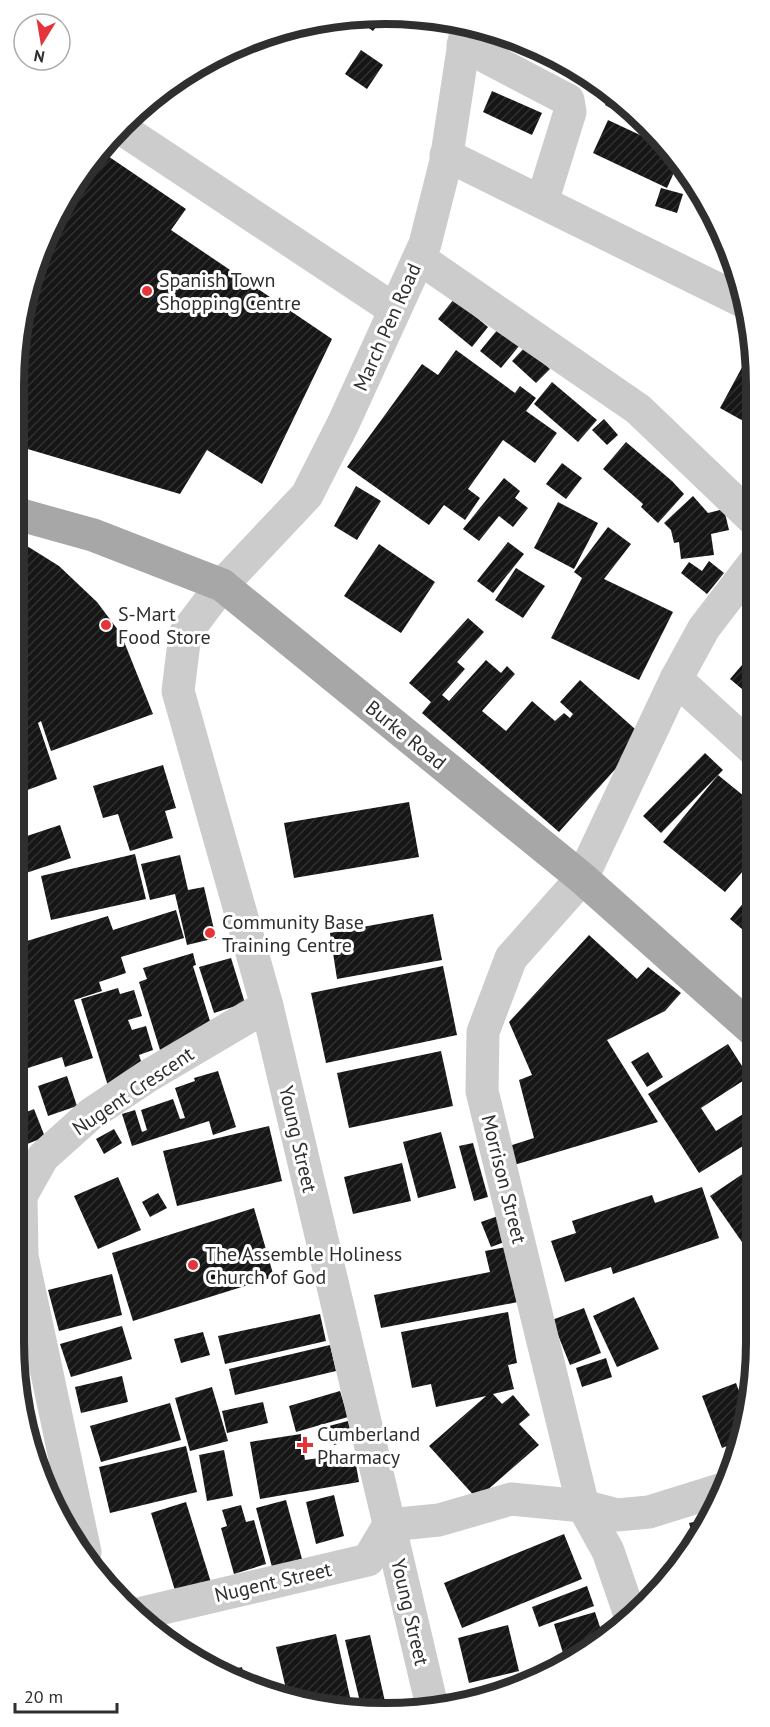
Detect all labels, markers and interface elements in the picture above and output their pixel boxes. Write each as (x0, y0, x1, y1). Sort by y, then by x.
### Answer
north arrow (12, 12, 72, 72)
text: N (32, 46, 46, 68)
street label: March Pen Road (347, 259, 427, 395)
place label: Spanish Town Shopping Centre (159, 267, 301, 316)
marker: Spanish Town Shopping Centre (140, 284, 154, 298)
place label: S-Mart Food Store (118, 601, 211, 650)
marker: S-Mart Food Store (99, 618, 113, 632)
street label: Burke Road (360, 695, 452, 775)
place label: Community Base Training Centre (222, 909, 364, 958)
marker: Community Base Training Centre (203, 926, 217, 940)
street label: Nugent Crescent (67, 1041, 199, 1141)
street label: Young Street (273, 1083, 323, 1195)
street label: Morrison Street (475, 1112, 533, 1246)
place label: The Assemble Holiness Church of God (205, 1241, 402, 1290)
marker: The Assemble Holiness Church of God (186, 1258, 200, 1272)
place label: Cumberland Pharmacy (317, 1421, 420, 1470)
marker: Cumberland Pharmacy (298, 1438, 312, 1452)
street label: Nugent Street (212, 1556, 334, 1608)
street label: Young Street (385, 1556, 435, 1668)
scale bar (15, 1676, 117, 1714)
text: 20 m (24, 1685, 63, 1708)

